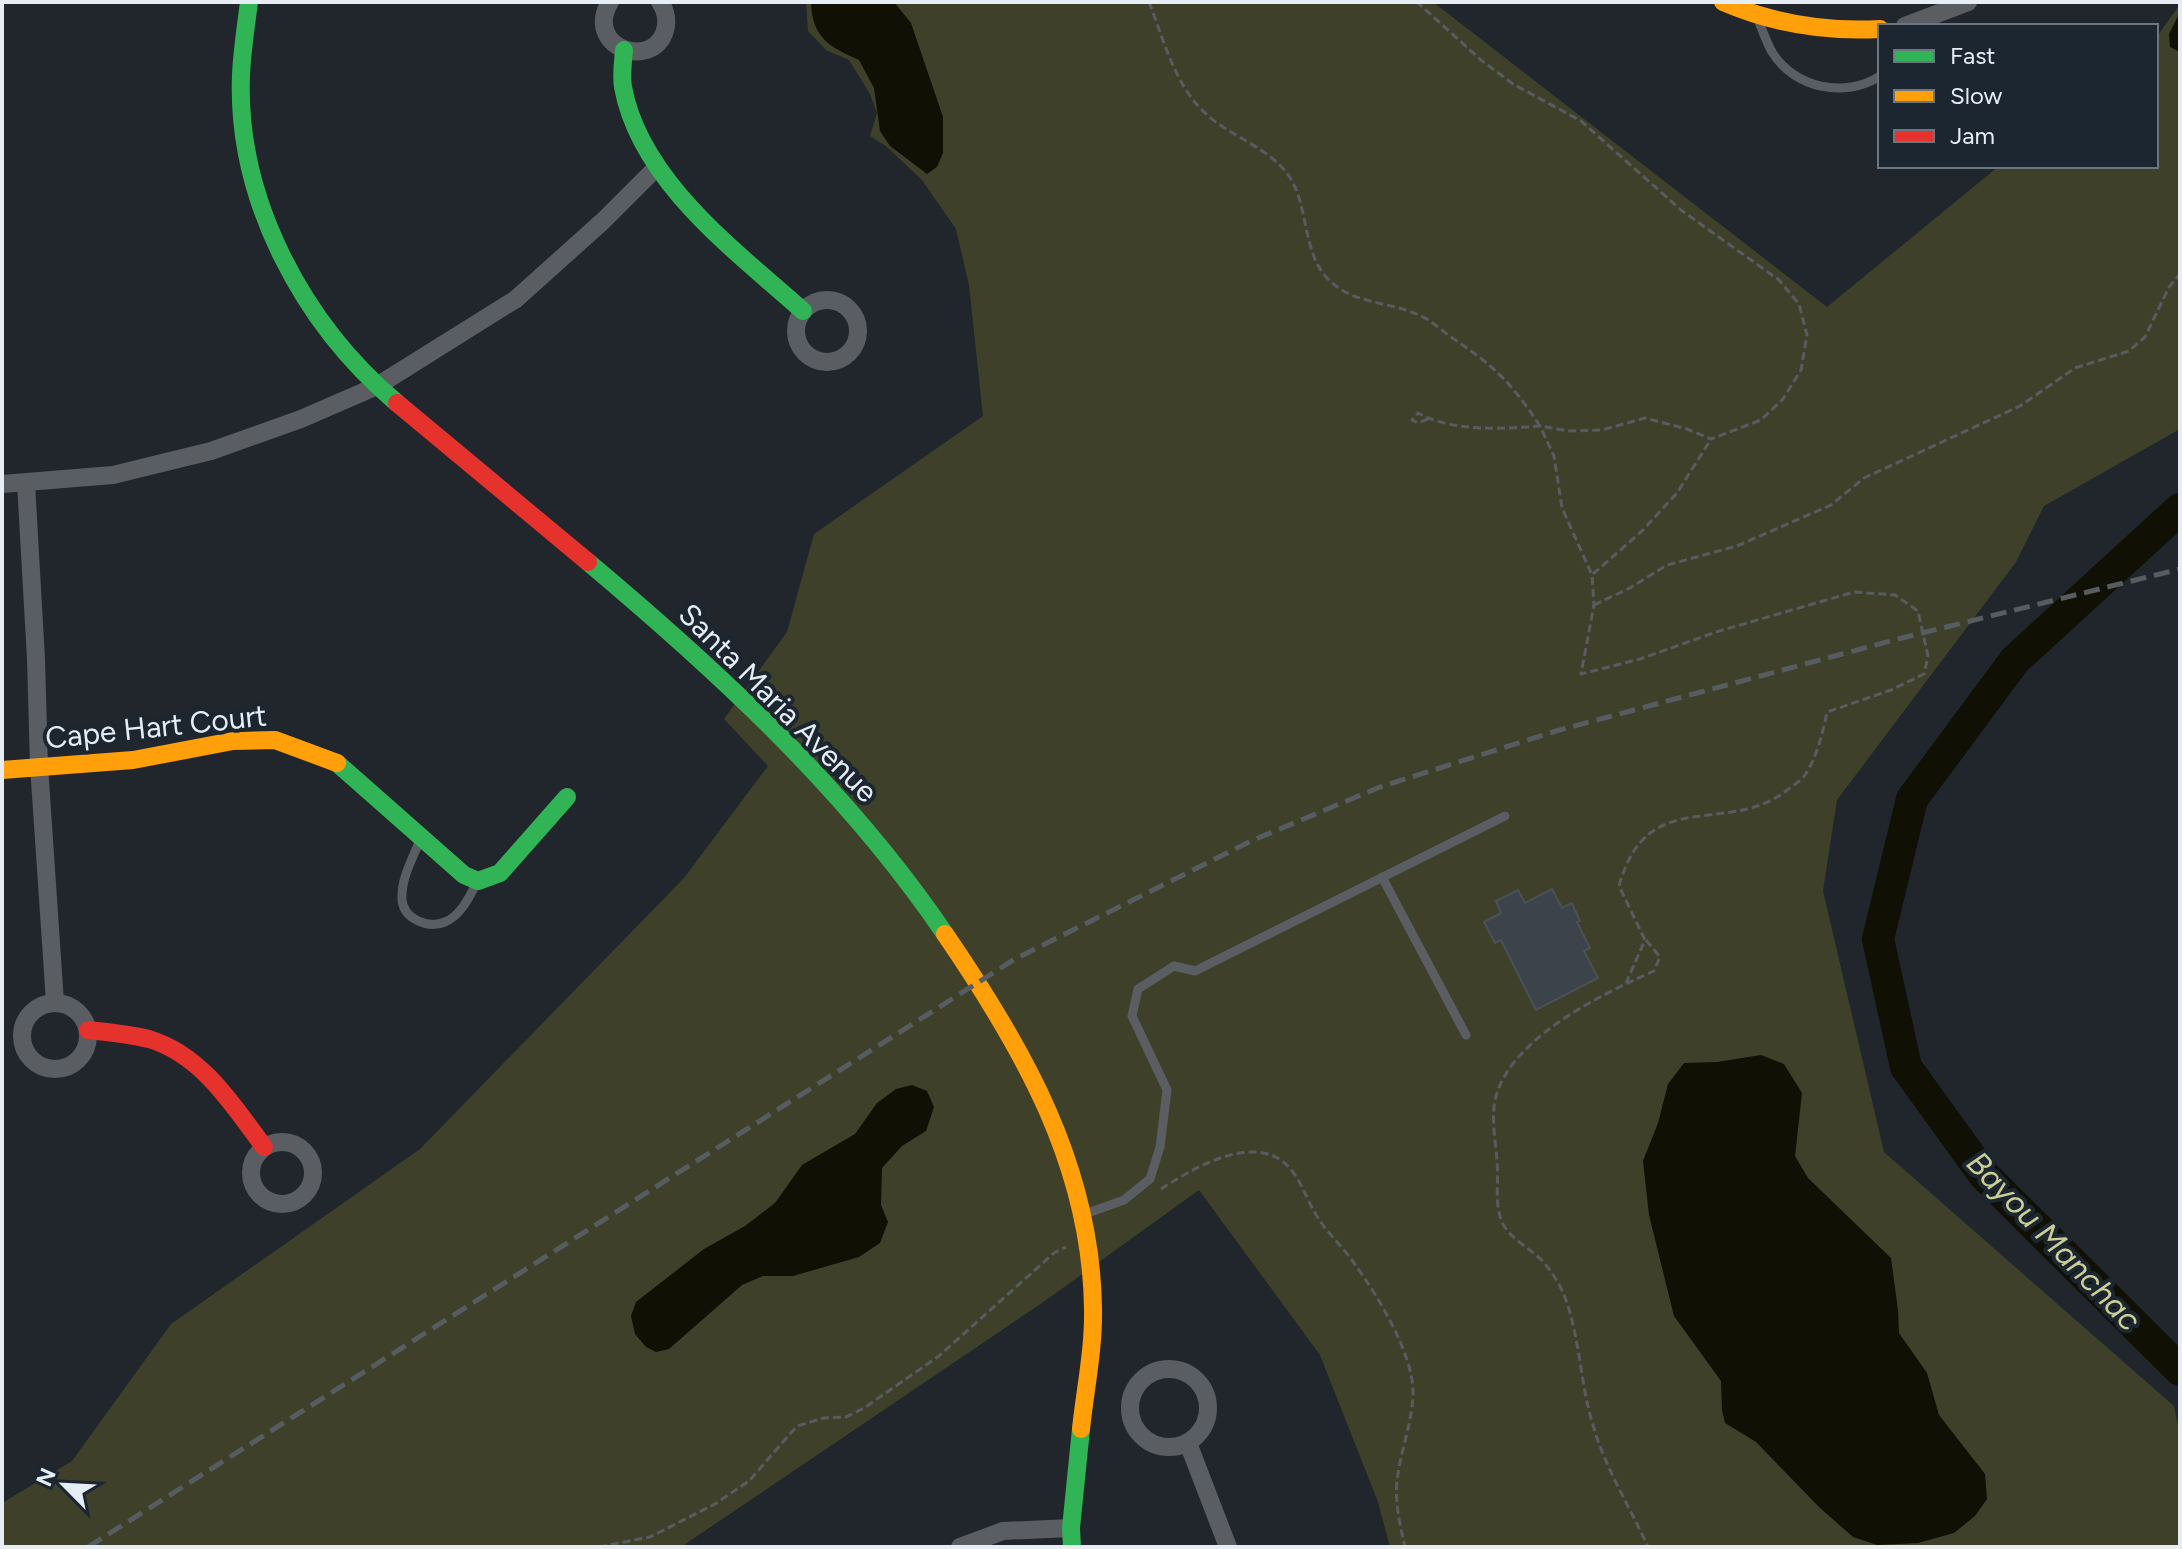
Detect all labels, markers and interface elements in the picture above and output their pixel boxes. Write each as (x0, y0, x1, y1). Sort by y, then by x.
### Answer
legend (1878, 24, 2158, 168)
text: Fast (1950, 41, 1995, 70)
text: Slow (1950, 81, 2003, 110)
text: Jam (1950, 121, 1995, 150)
street label: Santa Maria Avenue (671, 595, 886, 810)
street label: Cape Hart Court (43, 696, 268, 757)
water label: Bayou Manchac (1959, 1144, 2149, 1338)
north arrow (24, 1445, 104, 1525)
text: N (30, 1464, 62, 1490)

